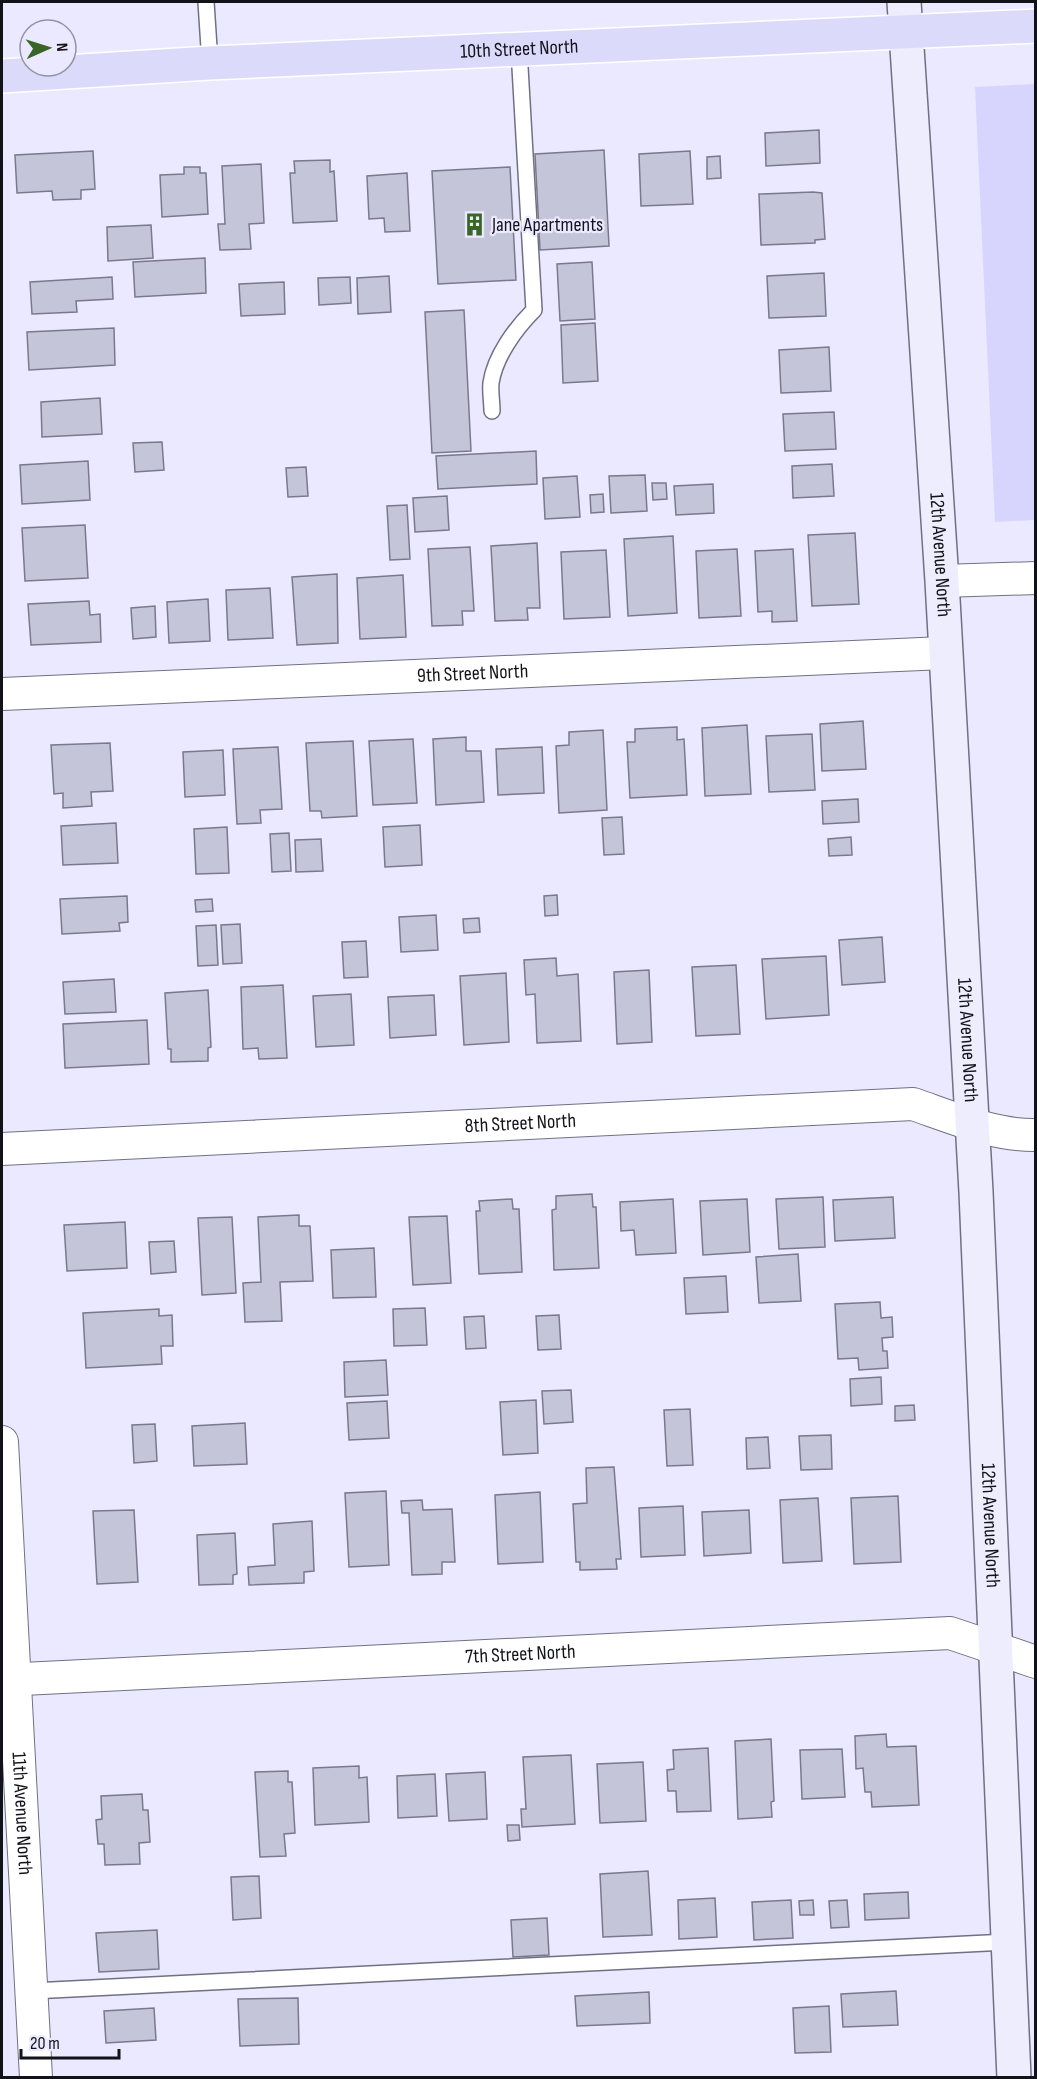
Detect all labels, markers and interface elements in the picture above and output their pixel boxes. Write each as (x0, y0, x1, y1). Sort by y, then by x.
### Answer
north arrow (18, 18, 78, 78)
street label: 10th Street North (460, 35, 579, 64)
text: N (52, 43, 71, 52)
building icon: Jane Apartments (461, 212, 487, 238)
place label: Jane Apartments (491, 213, 603, 237)
street label: 12th Avenue North (924, 492, 956, 618)
street label: 9th Street North (416, 659, 529, 688)
street label: 12th Avenue North (952, 977, 983, 1103)
street label: 8th Street North (464, 1109, 577, 1138)
street label: 12th Avenue North (976, 1463, 1005, 1588)
street label: 7th Street North (465, 1640, 576, 1669)
street label: 11th Avenue North (7, 1751, 37, 1876)
scale bar (21, 2022, 118, 2060)
text: 20 m (30, 2033, 60, 2054)

